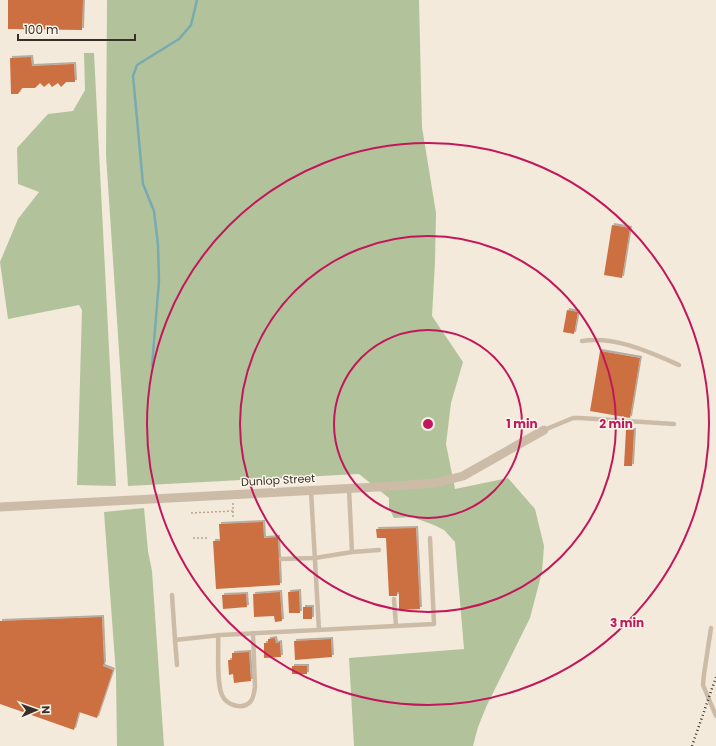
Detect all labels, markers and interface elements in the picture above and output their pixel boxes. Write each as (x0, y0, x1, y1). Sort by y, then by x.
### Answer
scale bar (18, 16, 135, 42)
text: 100 m (24, 21, 58, 38)
text: 1 min (506, 415, 538, 432)
text: 2 min (599, 415, 633, 432)
centre of rings (421, 417, 435, 431)
street label: Dunlop Street (241, 470, 315, 490)
text: 3 min (610, 614, 644, 631)
north arrow (16, 690, 56, 730)
text: N (38, 705, 54, 714)

